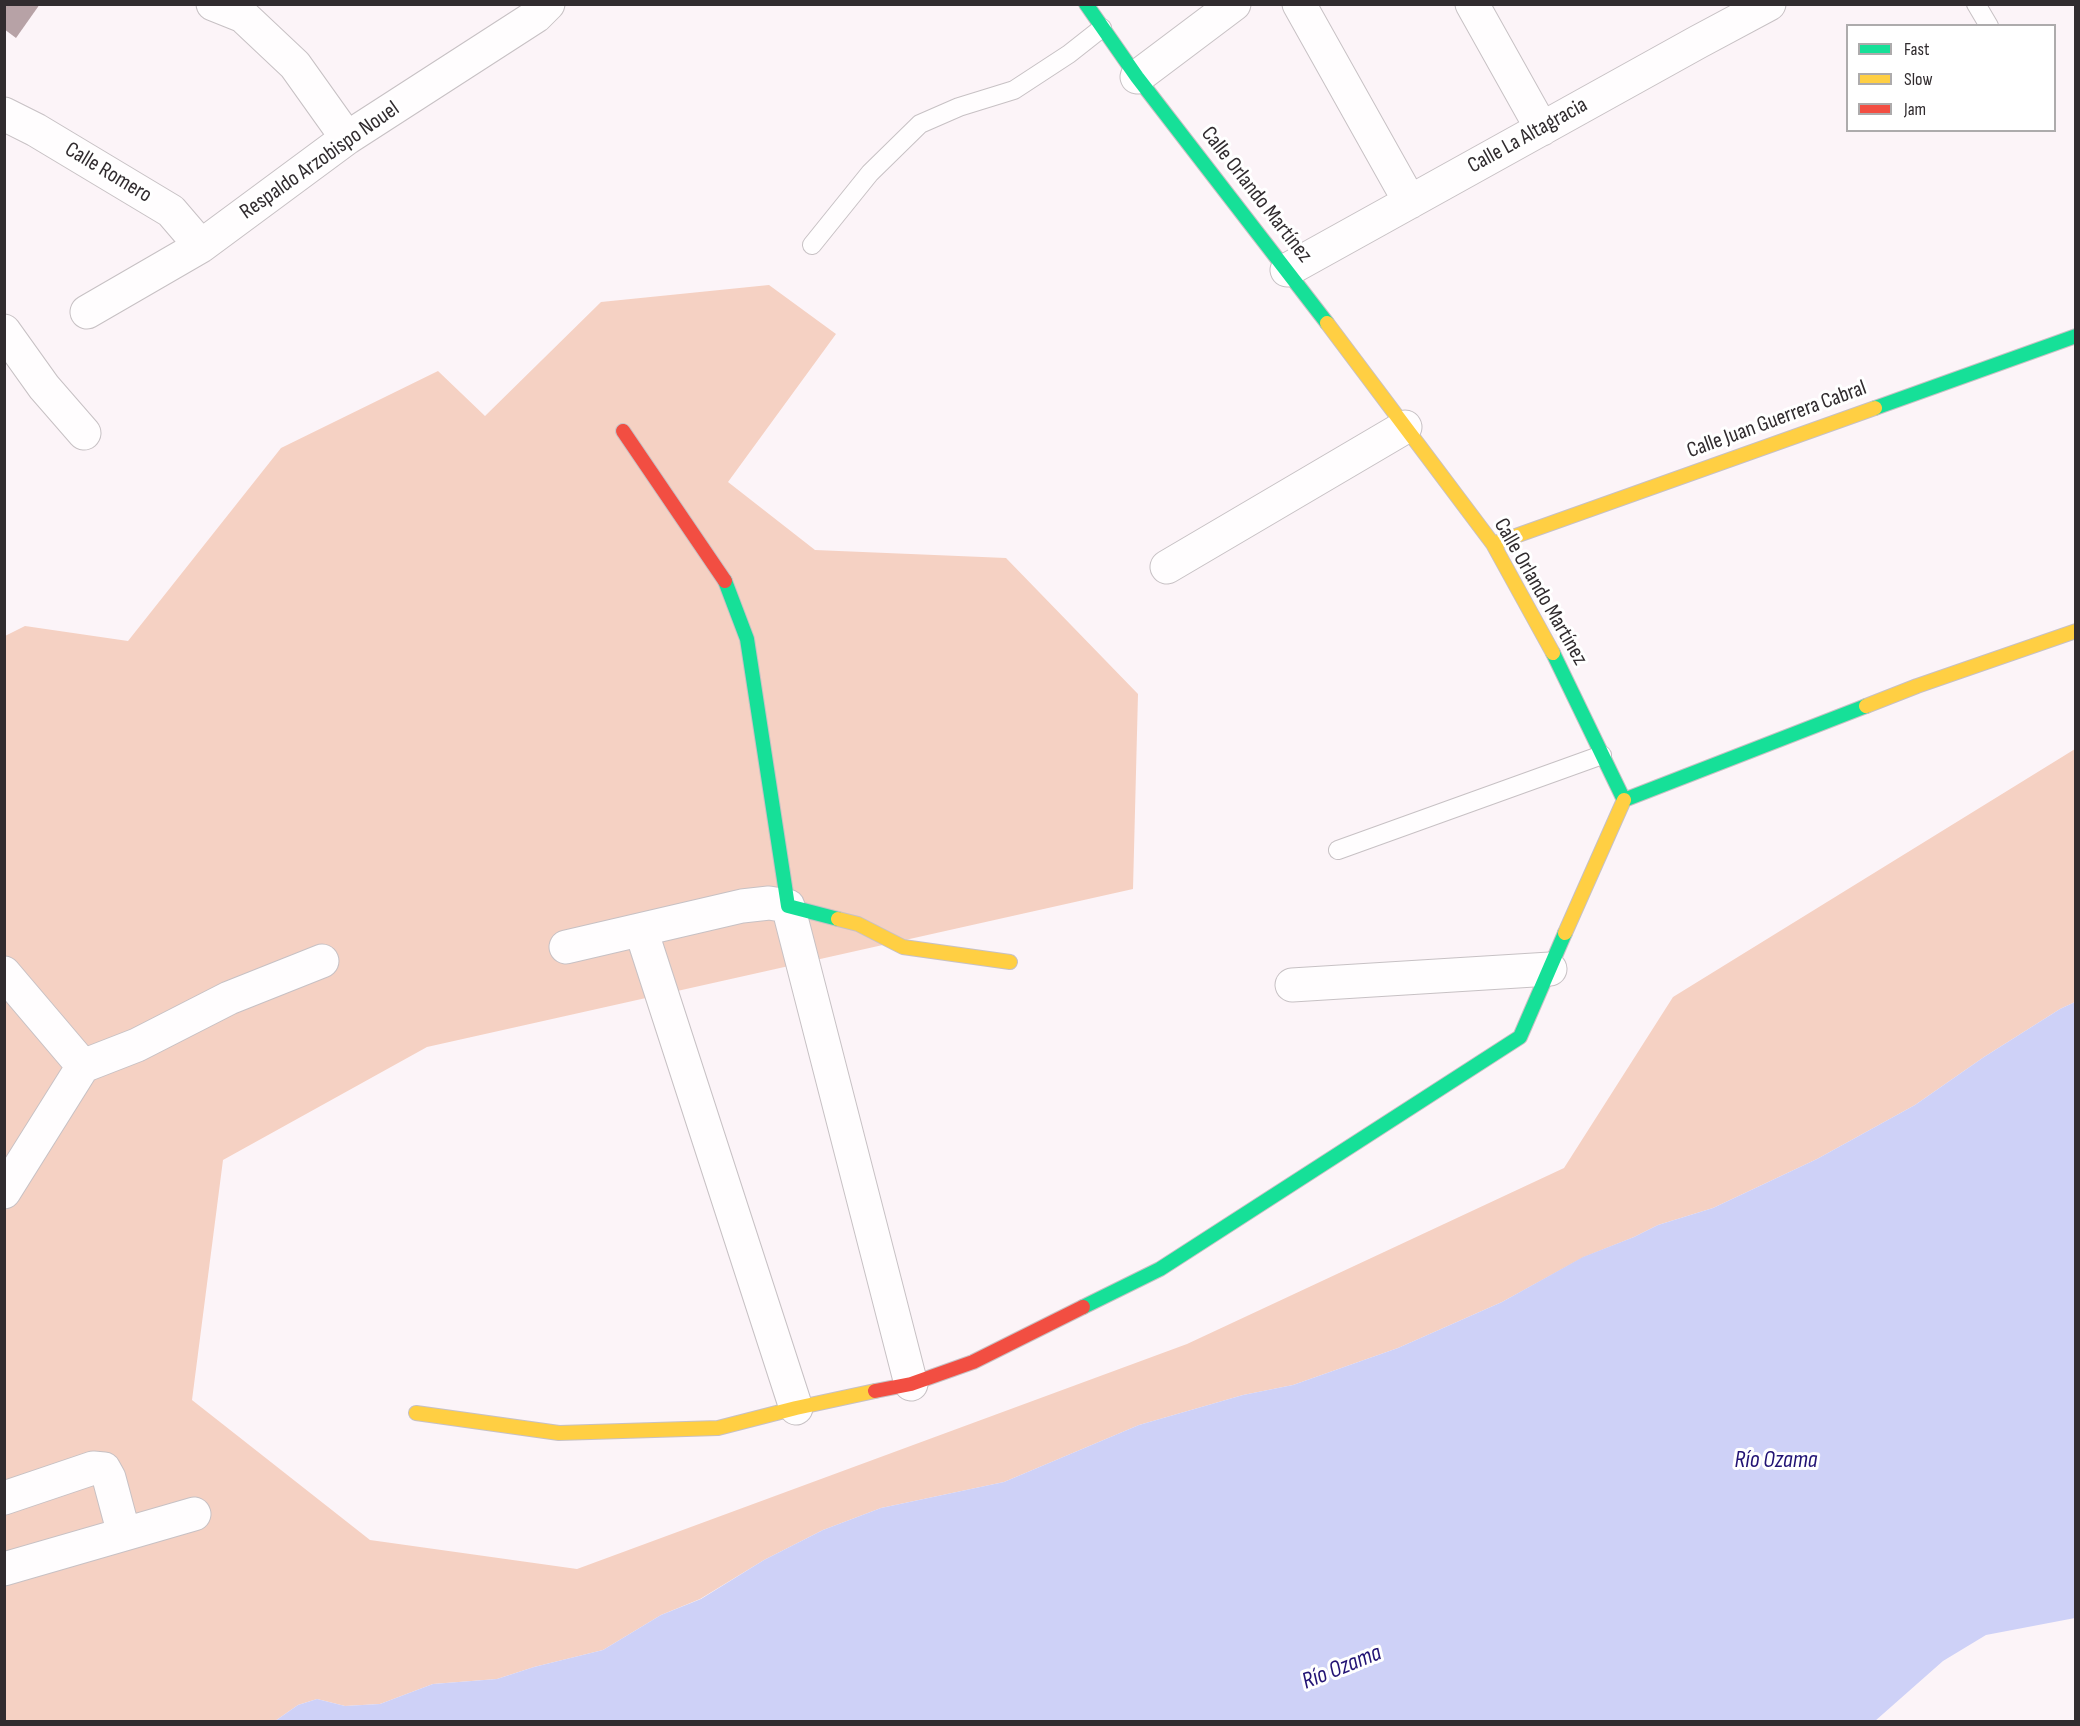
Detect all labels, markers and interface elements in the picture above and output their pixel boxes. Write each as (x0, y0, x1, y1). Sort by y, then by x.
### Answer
legend (1846, 24, 2056, 132)
text: Fast (1904, 39, 1929, 60)
text: Slow (1904, 69, 1933, 90)
street label: Calle La Altagracia (1464, 92, 1592, 180)
street label: Respaldo Arzobispo Nouel (235, 96, 405, 226)
text: Jam (1904, 99, 1926, 120)
street label: Calle Orlando Martínez (1195, 122, 1317, 268)
street label: Calle Romero (60, 137, 156, 209)
street label: Calle Juan Guerrera Cabral (1684, 375, 1870, 465)
street label: Calle Orlando Martínez (1487, 514, 1593, 670)
water label: Río Ozama (1734, 1447, 1818, 1475)
water label: Río Ozama (1298, 1639, 1386, 1697)

